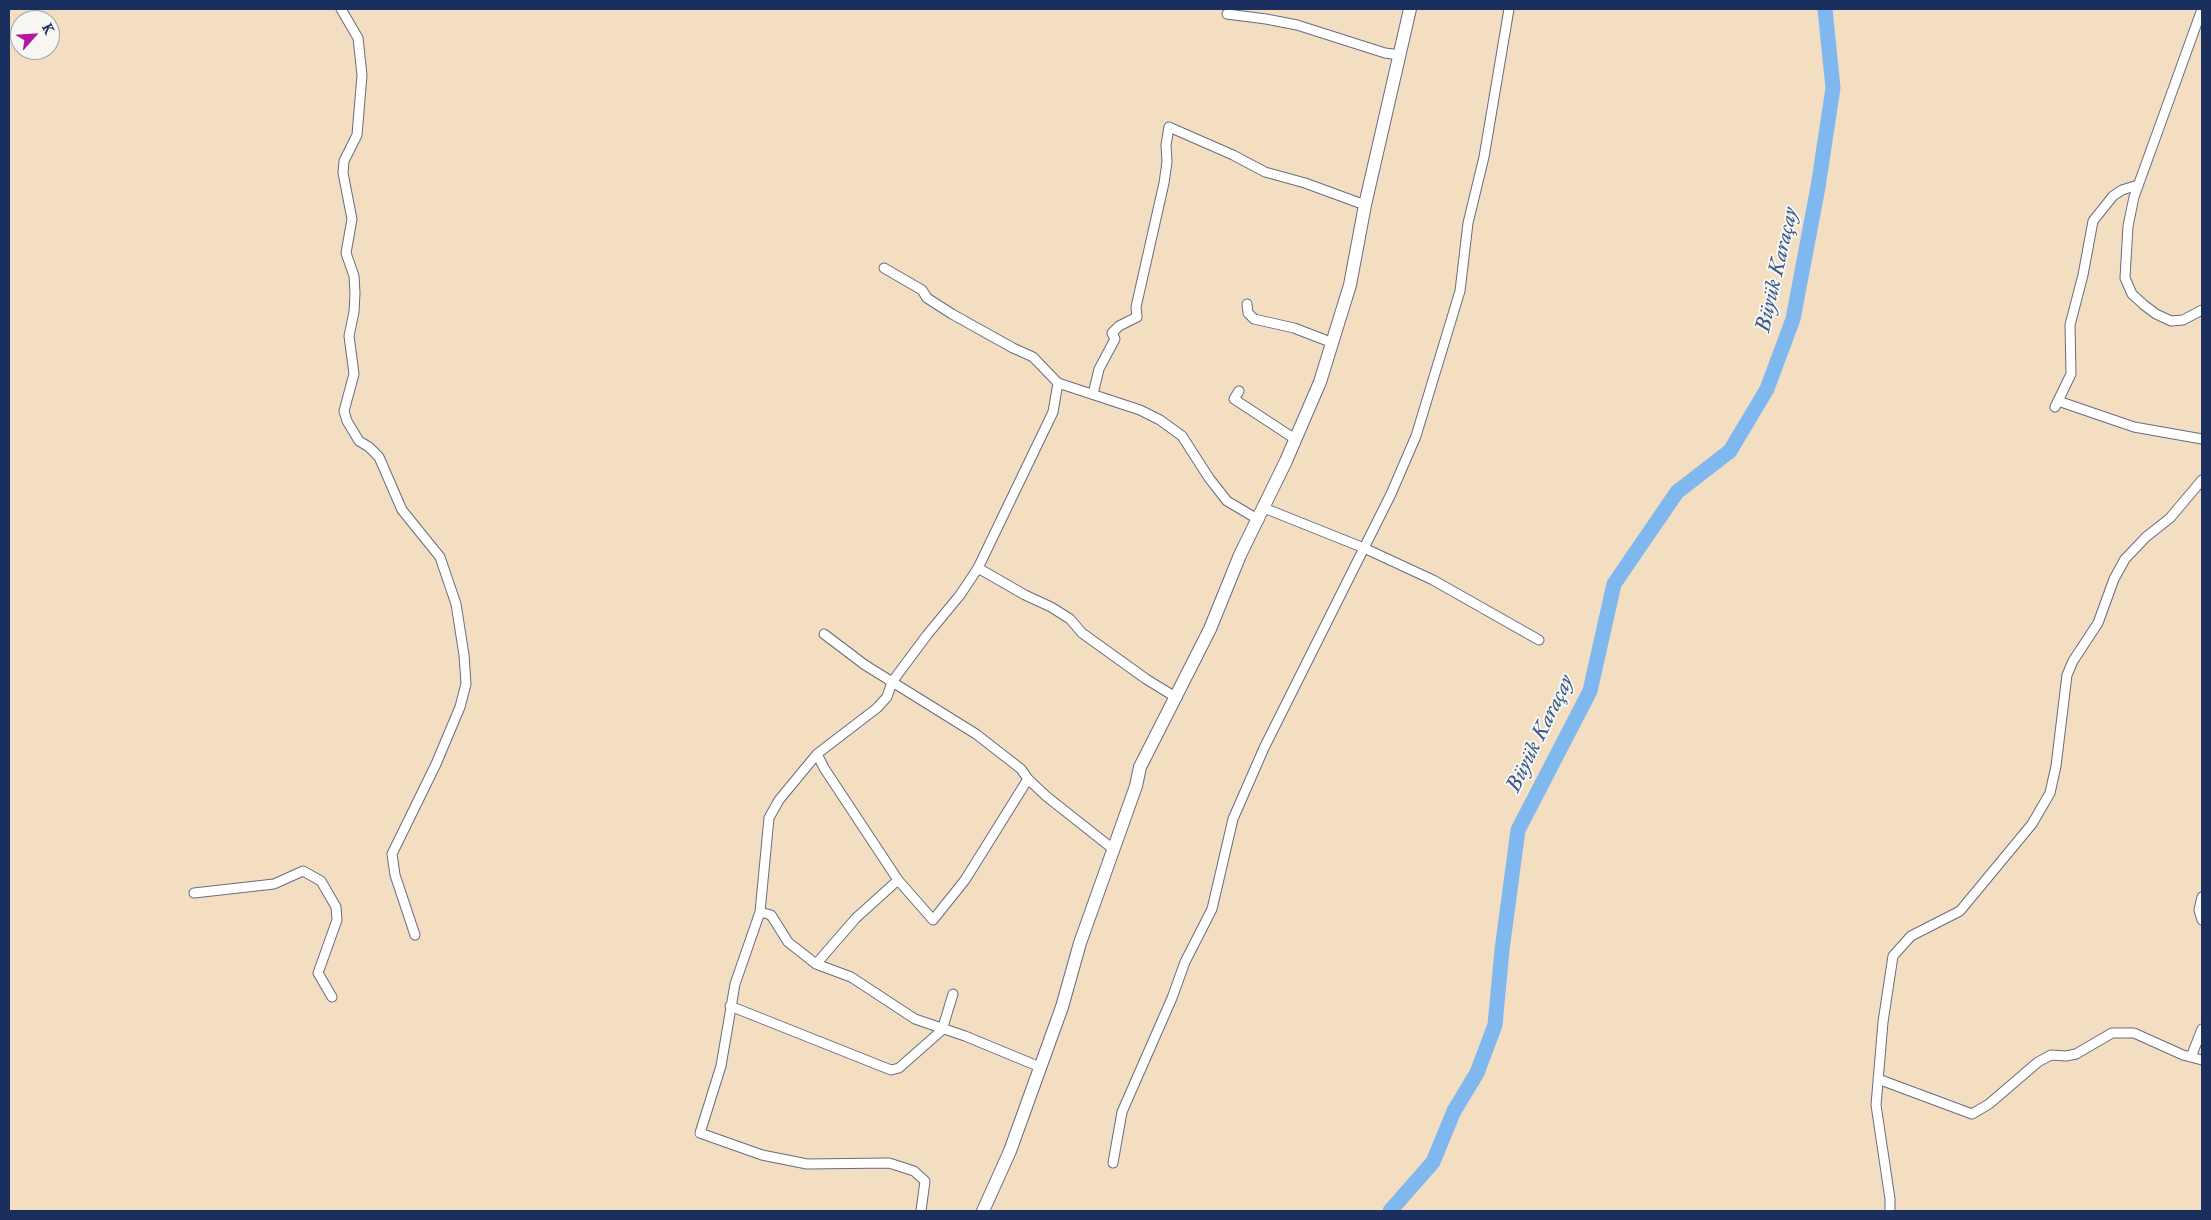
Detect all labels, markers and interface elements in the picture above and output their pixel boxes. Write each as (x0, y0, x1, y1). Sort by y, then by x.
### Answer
north arrow (10, 10, 60, 60)
text: K (38, 20, 58, 37)
water label: Büyük Karaçay (1751, 205, 1805, 335)
water label: Büyük Karaçay (1502, 671, 1580, 797)

